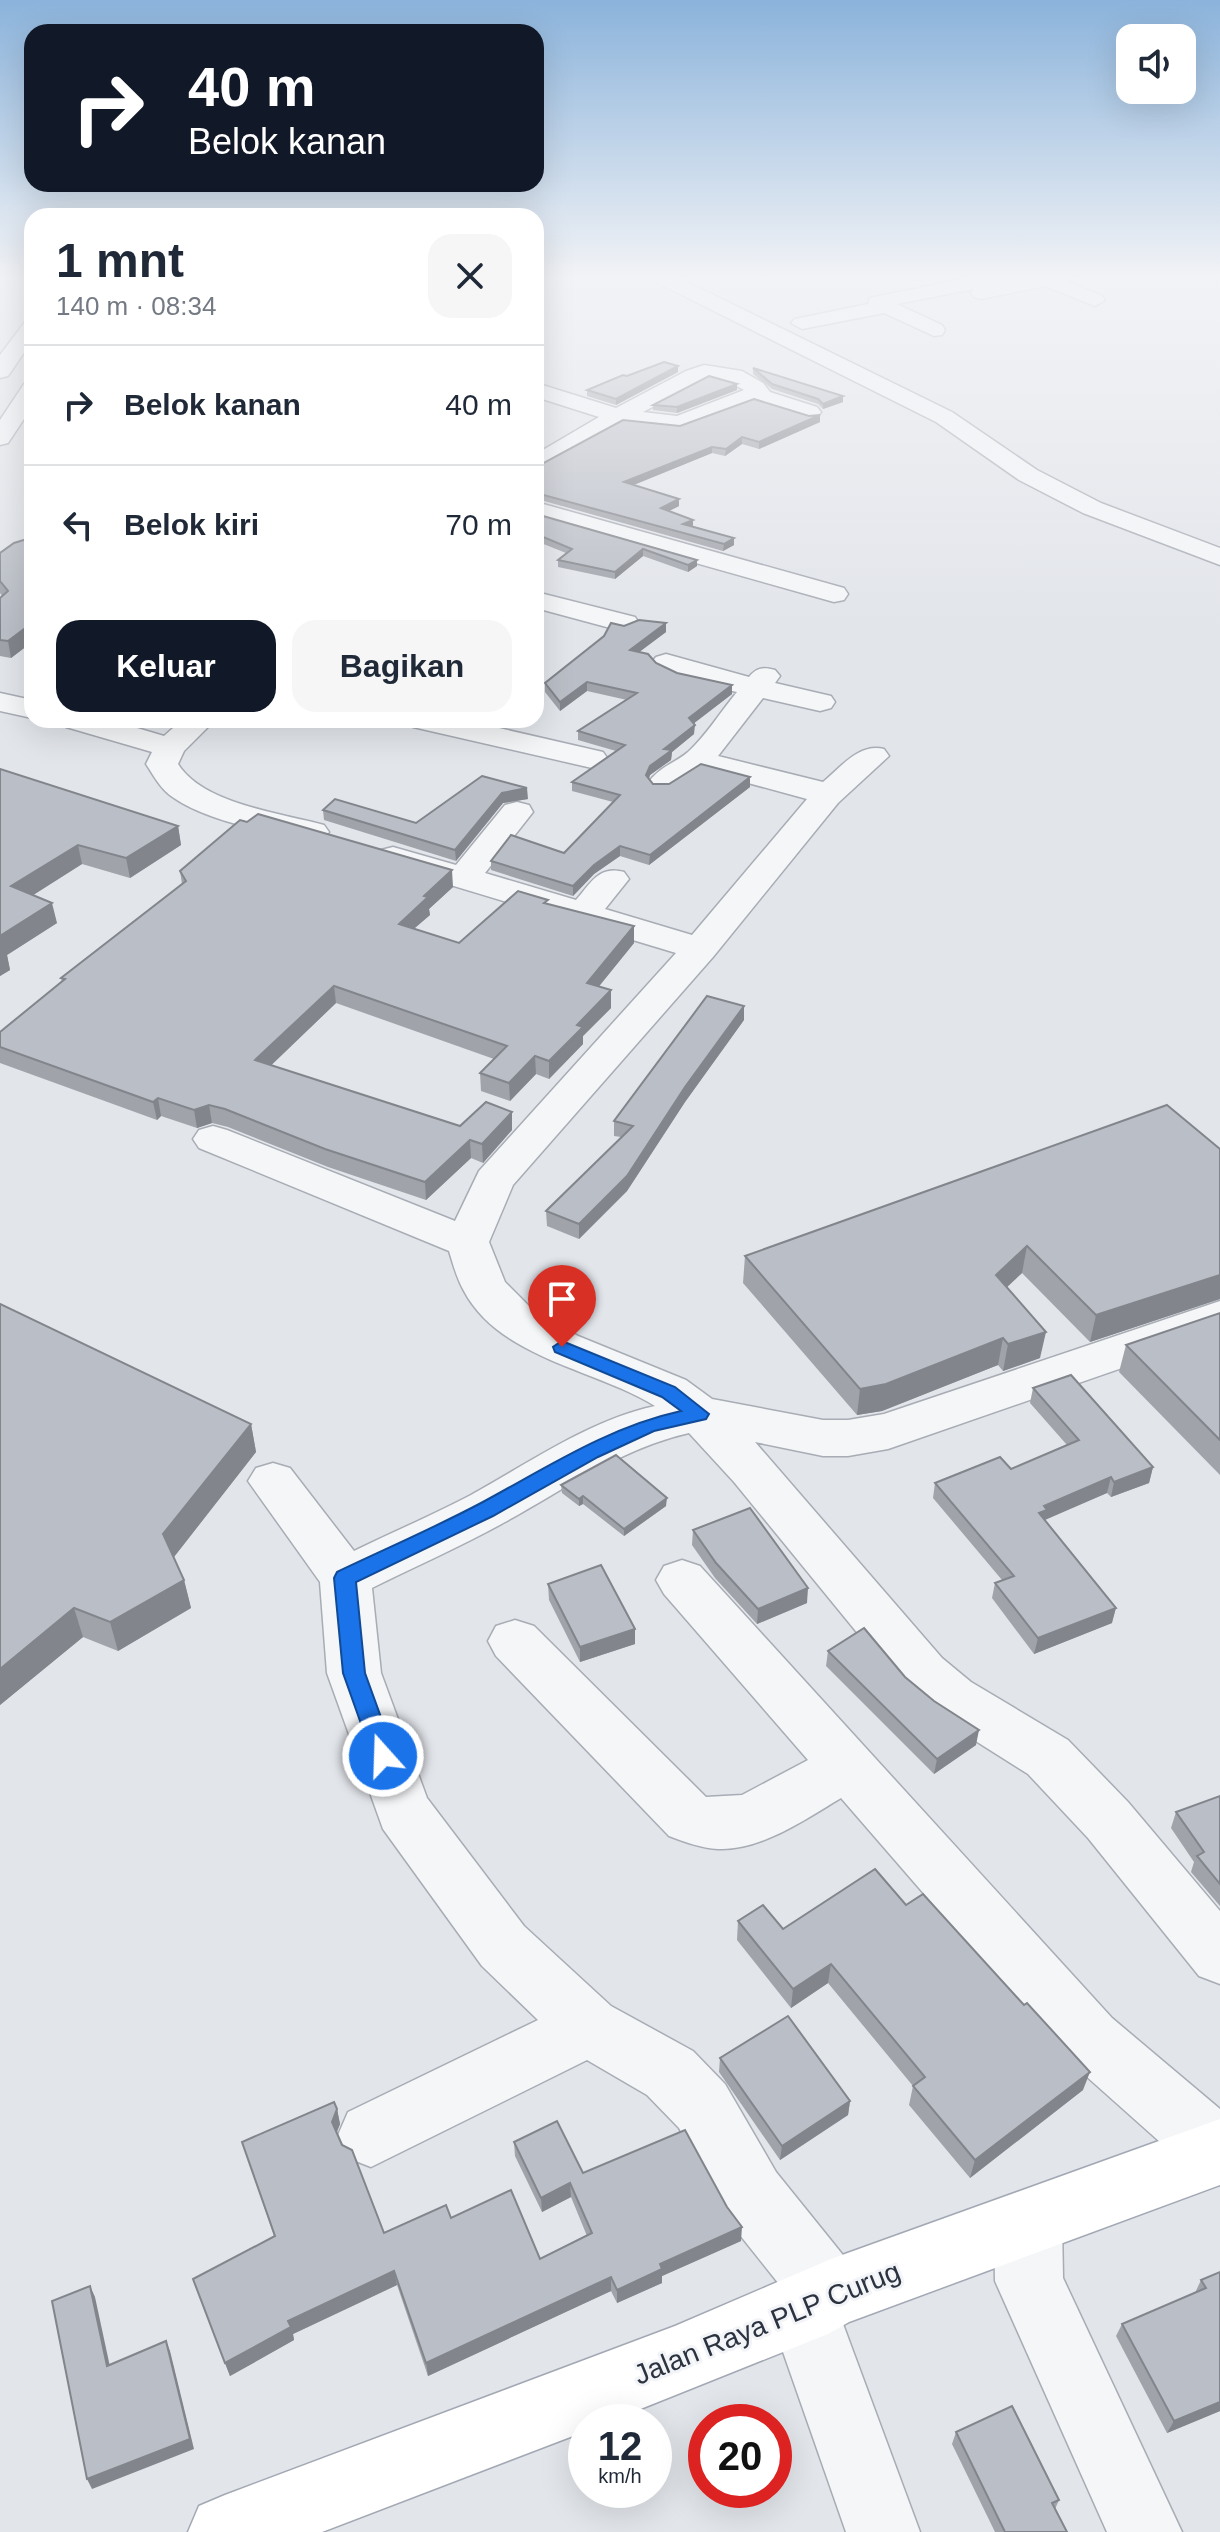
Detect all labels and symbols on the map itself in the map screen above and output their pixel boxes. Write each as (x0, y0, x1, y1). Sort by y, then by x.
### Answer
pin (528, 1265, 596, 1347)
position arrow (341, 1714, 425, 1798)
street label: Jalan Raya PLP Curug (629, 2255, 905, 2391)
speed limit sign: 20 (688, 2404, 792, 2508)

